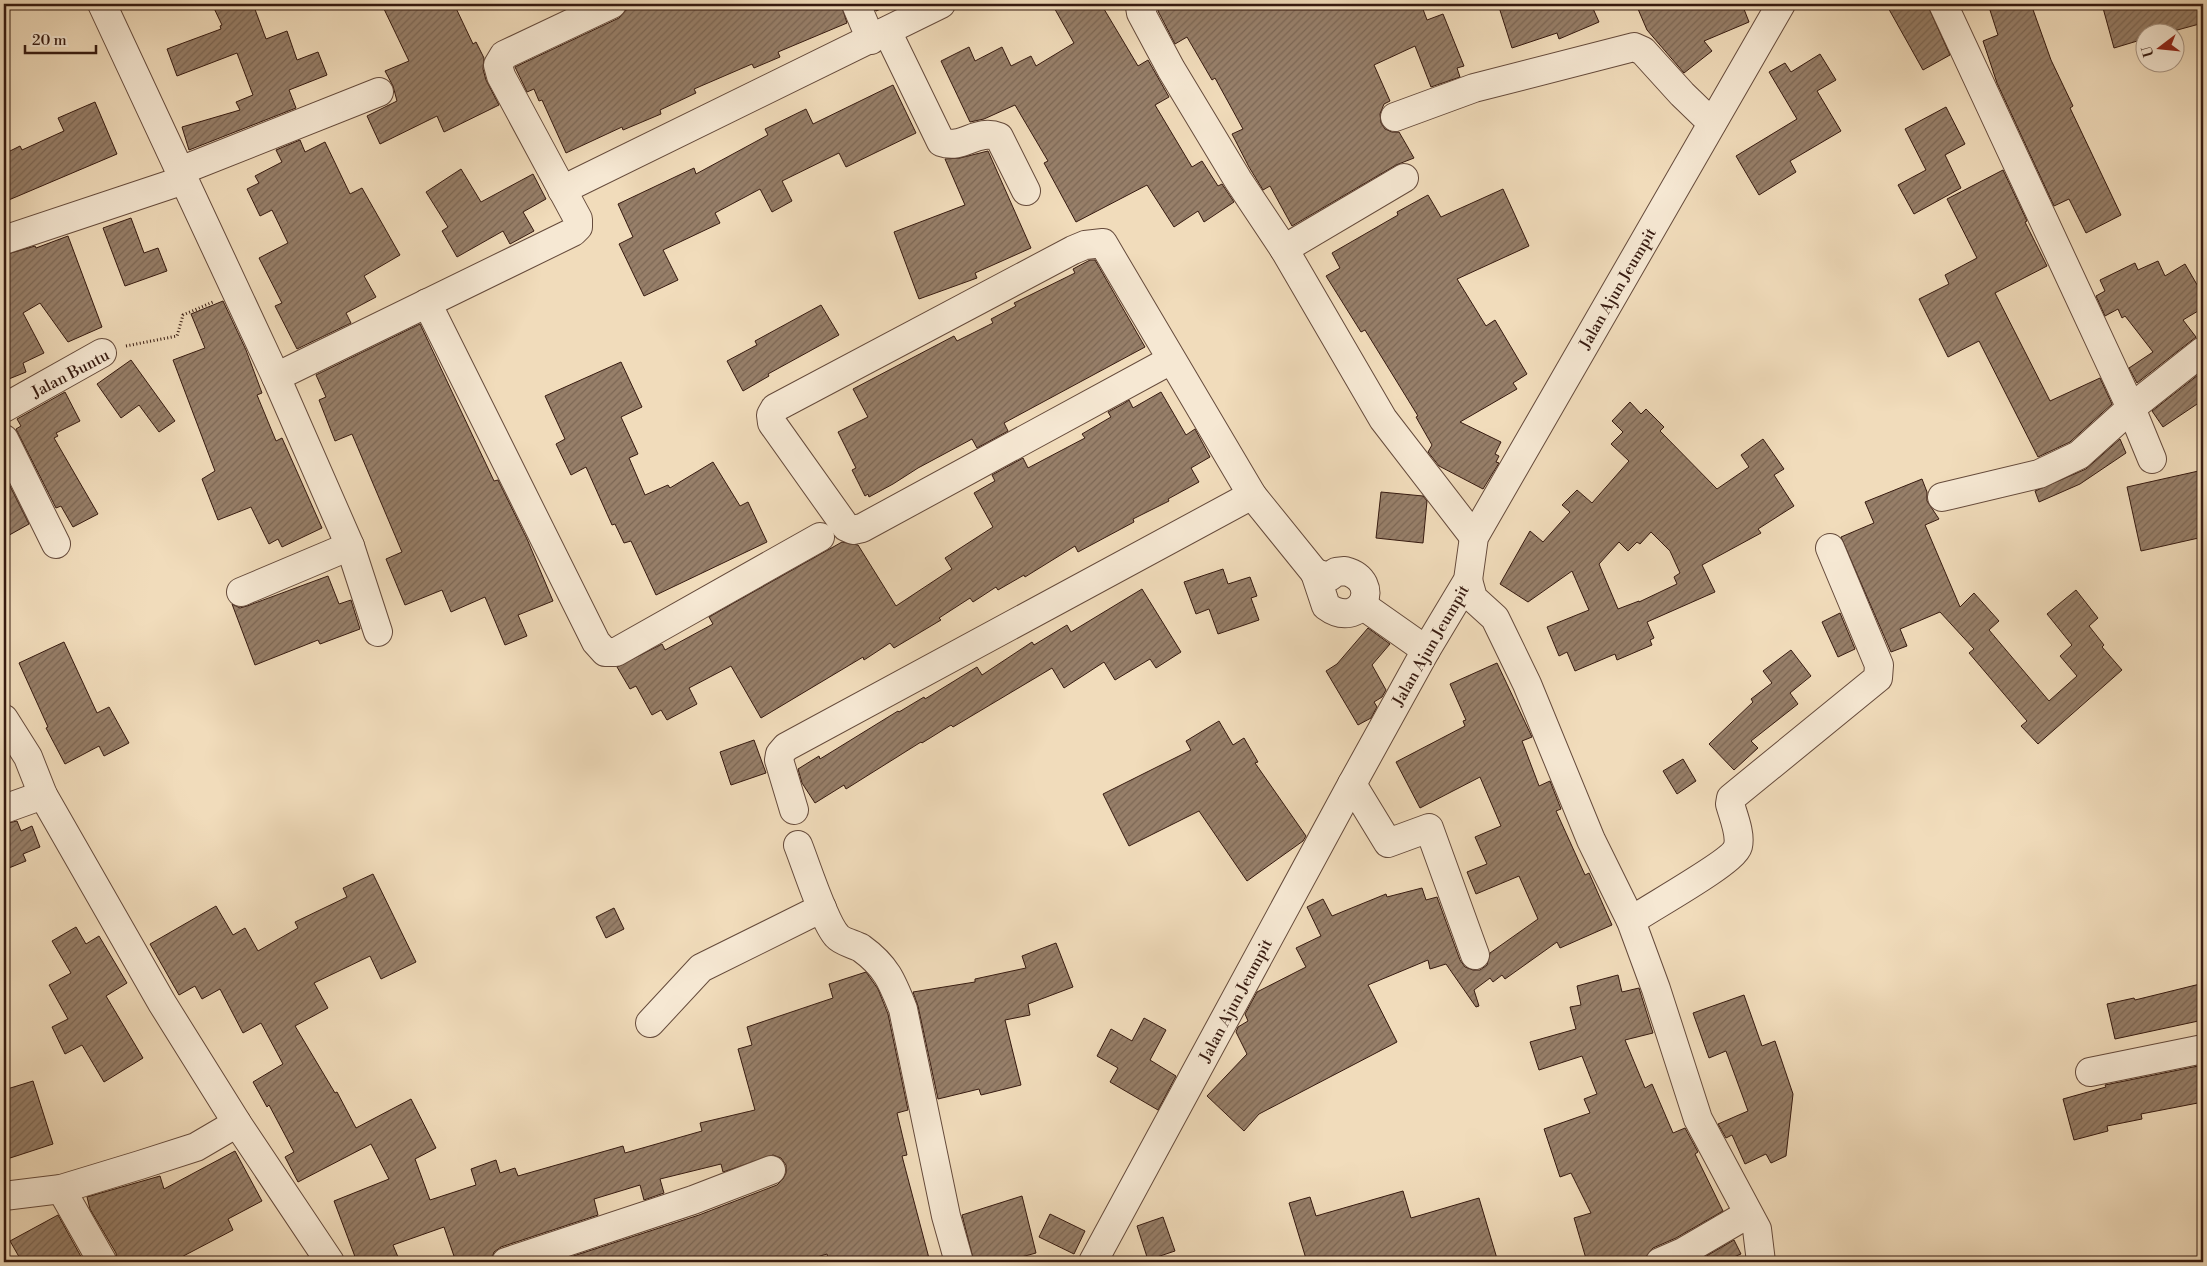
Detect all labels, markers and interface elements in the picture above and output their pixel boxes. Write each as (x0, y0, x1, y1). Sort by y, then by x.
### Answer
scale bar (25, 22, 96, 54)
north arrow (2134, 22, 2184, 72)
text: 20 m (32, 31, 67, 50)
text: U (2138, 43, 2159, 59)
street label: Jalan Ajun Jeumpit (1575, 224, 1661, 354)
street label: Jalan Buntu (27, 345, 113, 403)
street label: Jalan Ajun Jeumpit (1388, 581, 1474, 711)
street label: Jalan Ajun Jeumpit (1194, 935, 1277, 1066)

